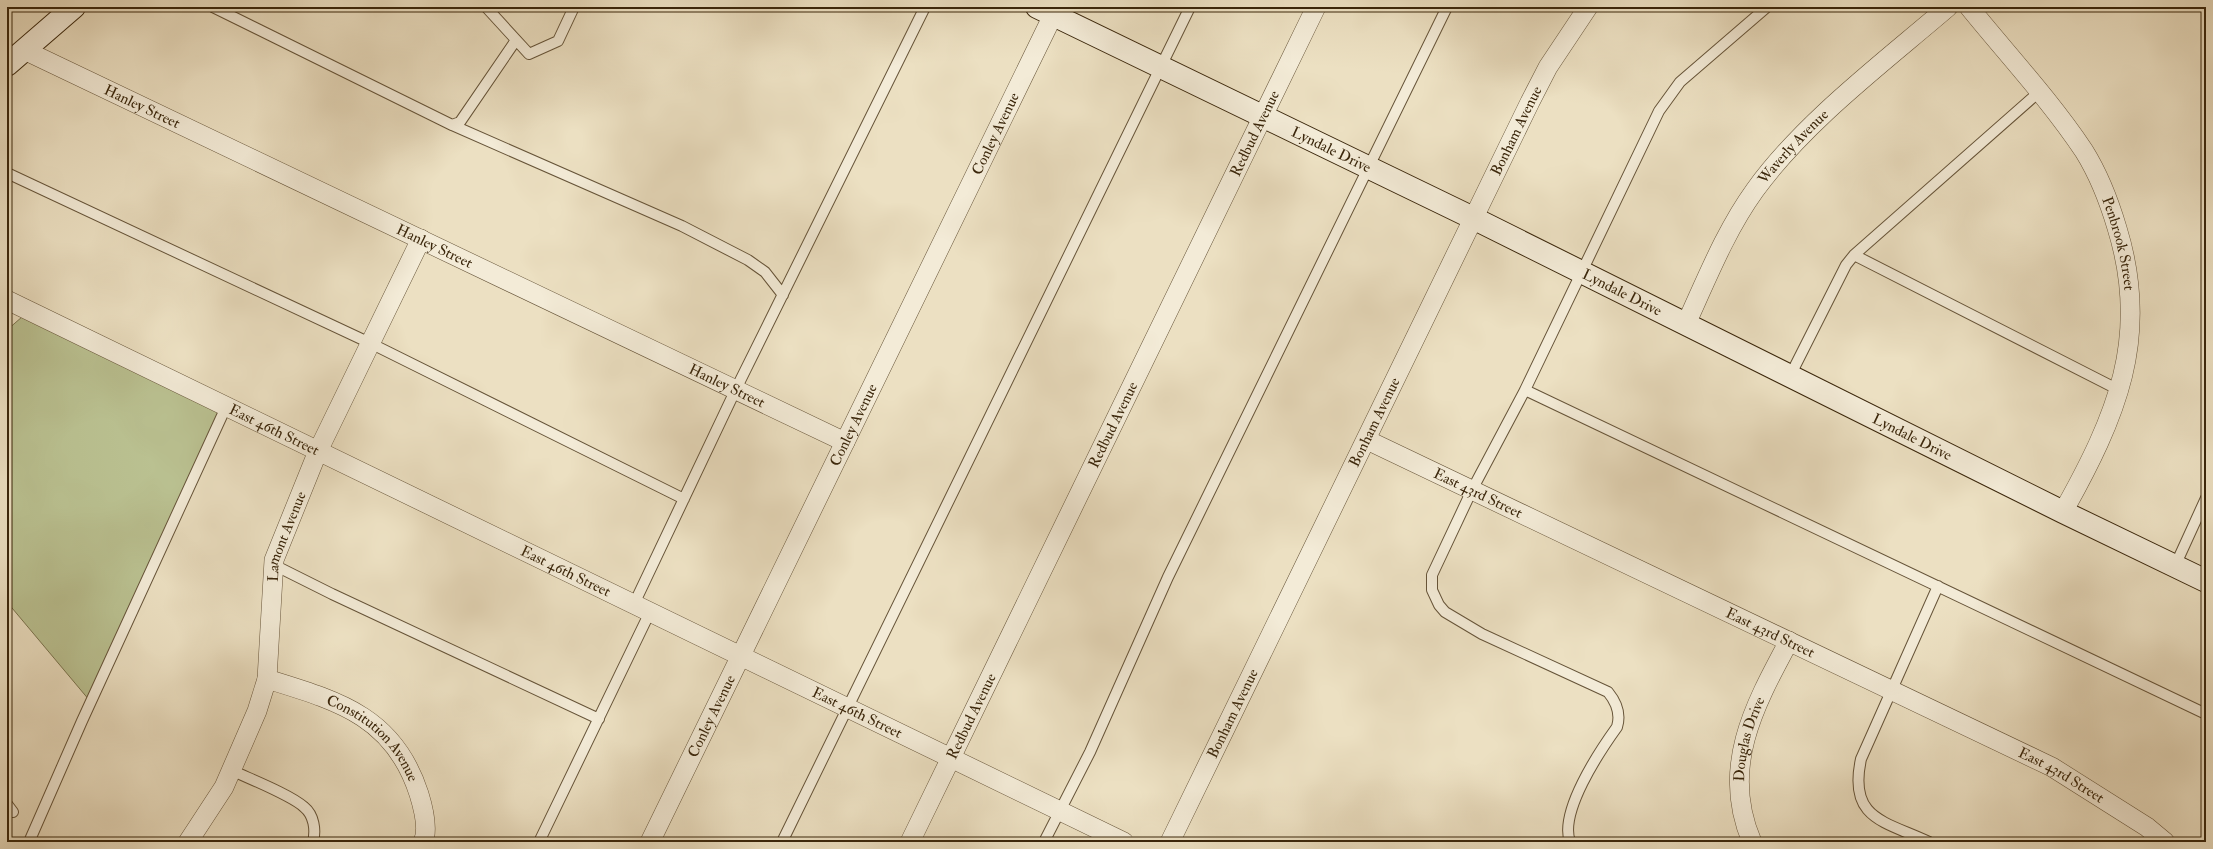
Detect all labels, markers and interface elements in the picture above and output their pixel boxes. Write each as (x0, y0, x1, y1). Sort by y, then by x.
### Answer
street label: Hanley Street (101, 81, 183, 133)
street label: Bonham Avenue (1487, 83, 1547, 179)
street label: Redbud Avenue (1226, 87, 1284, 180)
street label: Conley Avenue (968, 90, 1024, 178)
street label: Waverly Avenue (1753, 105, 1833, 189)
street label: Lyndale Drive (1288, 123, 1374, 177)
street label: Penbrook Street (2097, 194, 2138, 291)
street label: Hanley Street (393, 220, 476, 273)
street label: Lyndale Drive (1579, 265, 1665, 321)
street label: Hanley Street (686, 360, 768, 412)
street label: Bonham Avenue (1345, 374, 1405, 470)
street label: Redbud Avenue (1084, 379, 1142, 471)
street label: Conley Avenue (826, 381, 882, 469)
street label: East 46th Street (226, 400, 322, 460)
street label: Lyndale Drive (1869, 410, 1955, 465)
street label: East 43rd Street (1430, 464, 1525, 523)
street label: Lamont Avenue (264, 489, 311, 582)
street label: East 46th Street (517, 542, 614, 602)
street label: East 43rd Street (1723, 604, 1818, 662)
street label: Bonham Avenue (1203, 666, 1263, 761)
street label: Redbud Avenue (943, 670, 1001, 762)
street label: Conley Avenue (684, 672, 740, 761)
street label: East 46th Street (809, 683, 905, 743)
street label: Constitution Avenue (323, 691, 422, 784)
street label: Douglas Drive (1730, 694, 1769, 782)
street label: East 43rd Street (2015, 743, 2108, 808)

